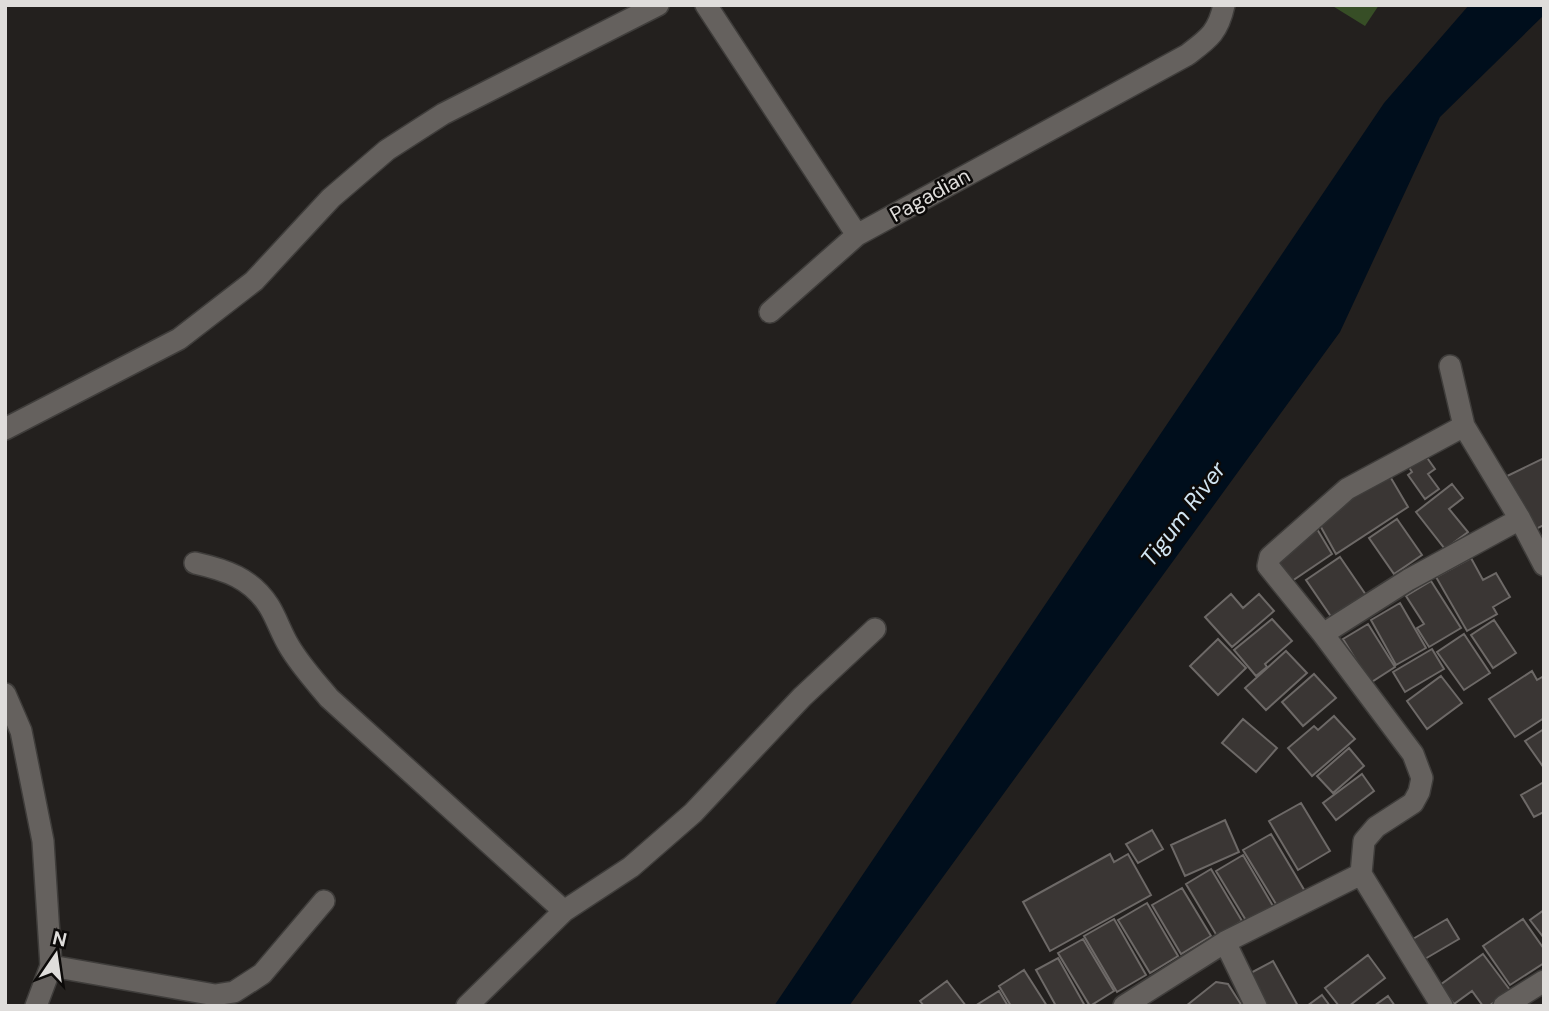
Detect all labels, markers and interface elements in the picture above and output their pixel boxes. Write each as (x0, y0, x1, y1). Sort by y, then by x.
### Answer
street label: Pagadian (885, 161, 975, 229)
water label: Tigum River (1134, 454, 1233, 573)
north arrow (21, 920, 91, 990)
text: N (50, 925, 69, 953)

